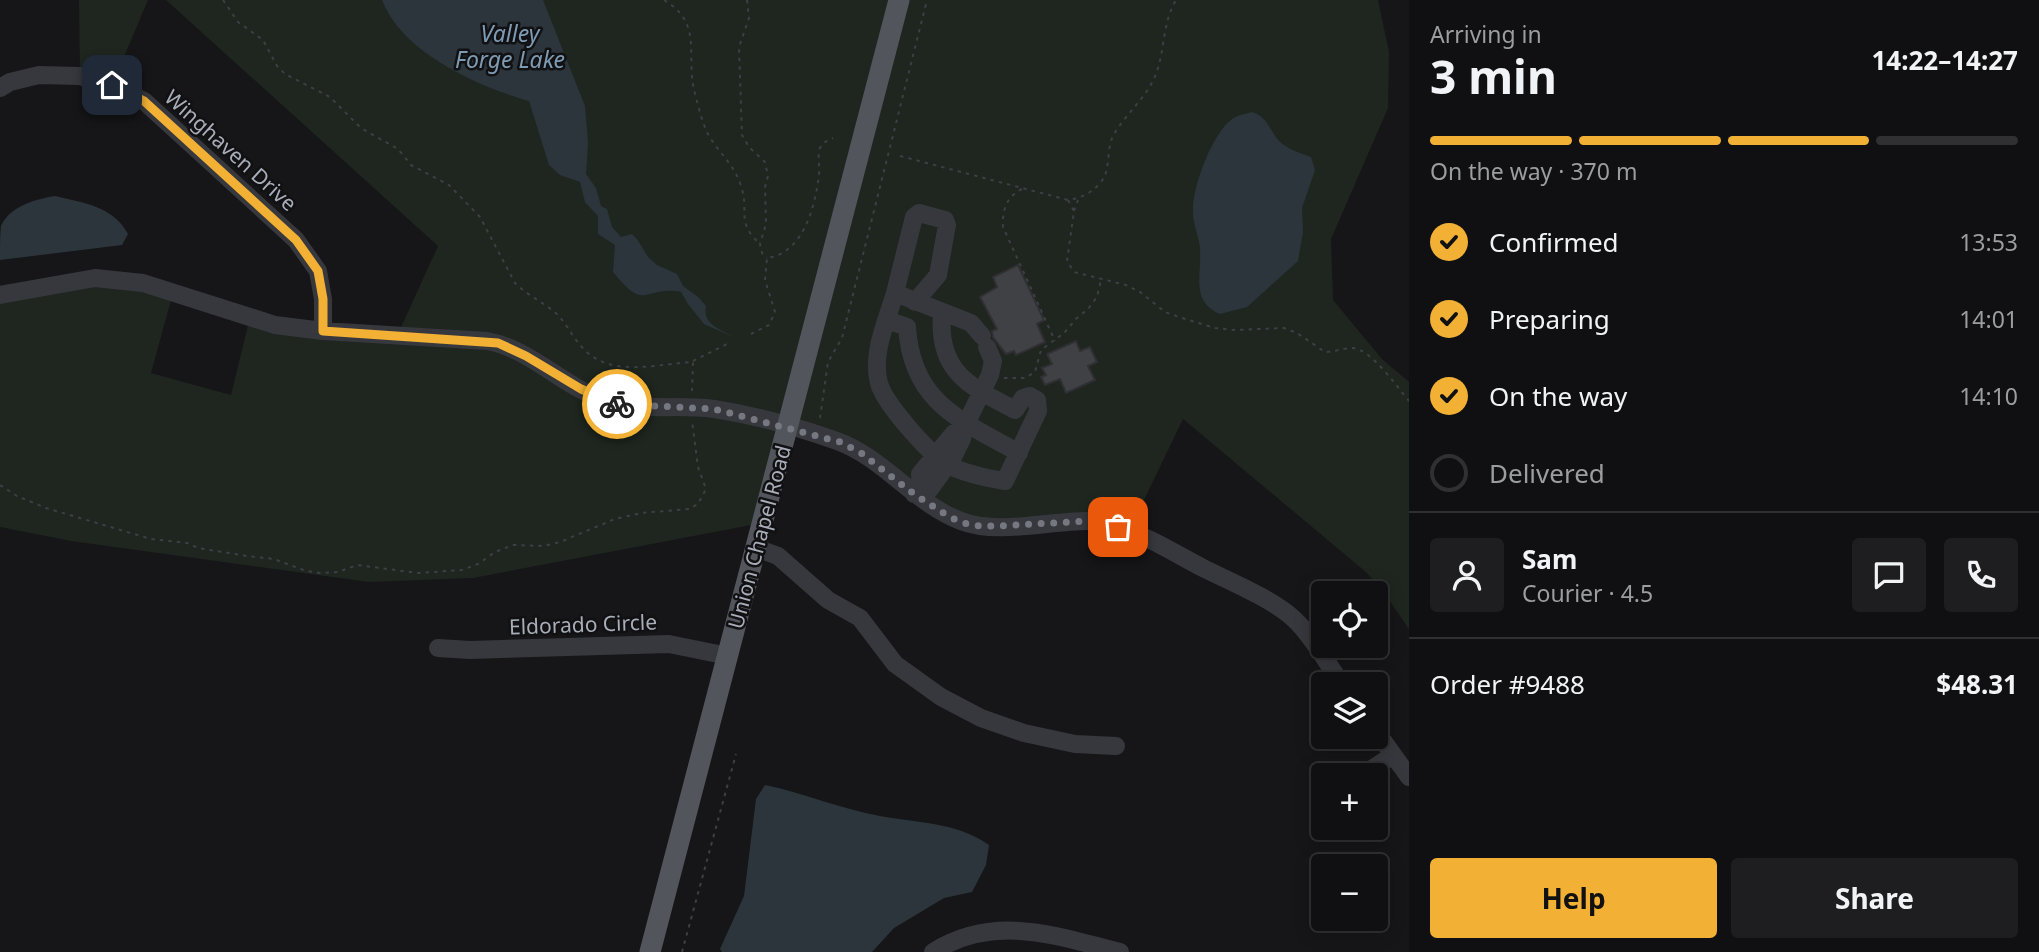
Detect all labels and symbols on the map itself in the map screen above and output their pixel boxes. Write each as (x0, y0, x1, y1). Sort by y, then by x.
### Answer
water label: Valley Forge Lake (455, 17, 565, 75)
pin (82, 55, 142, 115)
street label: Winghaven Drive (159, 83, 303, 217)
courier (582, 369, 652, 439)
street label: Union Chapel Road (721, 442, 797, 632)
pin (1088, 497, 1148, 557)
street label: Eldorado Circle (508, 607, 658, 641)

